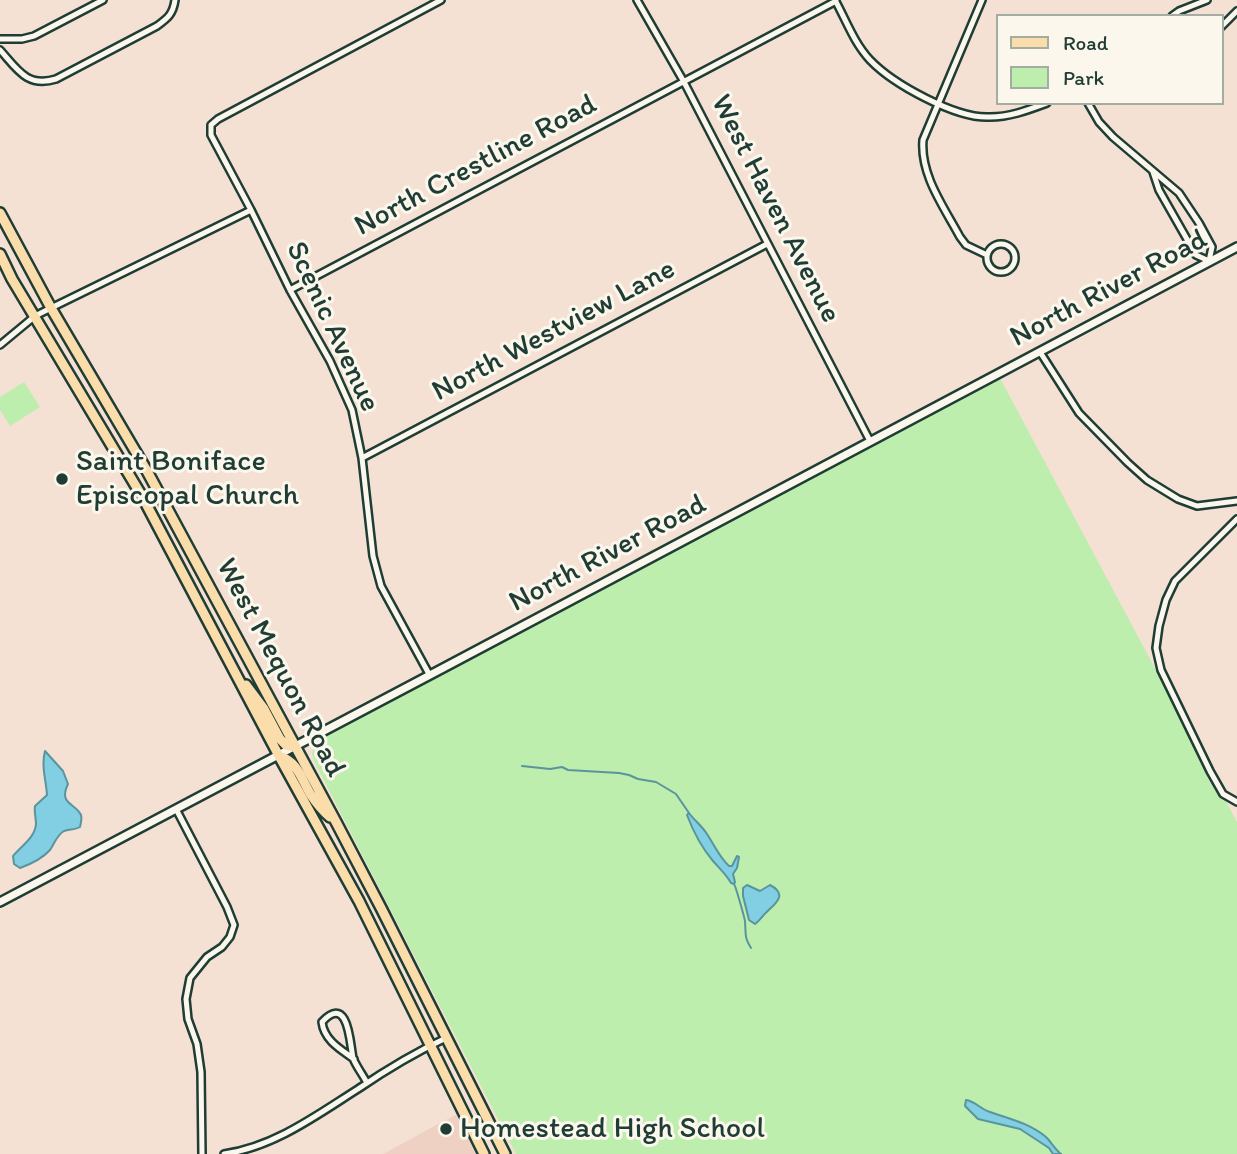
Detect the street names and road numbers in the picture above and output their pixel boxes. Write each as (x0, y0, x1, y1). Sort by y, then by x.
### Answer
street label: North Crestline Road (349, 87, 603, 245)
street label: West Haven Avenue (702, 89, 848, 329)
street label: North River Road (1004, 222, 1214, 356)
street label: Scenic Avenue (277, 236, 387, 418)
street label: North Westview Lane (426, 252, 682, 410)
street label: North River Road (503, 487, 713, 621)
street label: West Mequon Road (207, 552, 353, 784)

